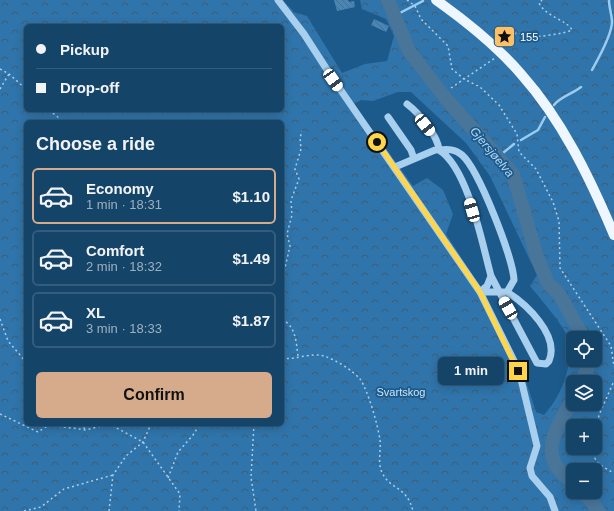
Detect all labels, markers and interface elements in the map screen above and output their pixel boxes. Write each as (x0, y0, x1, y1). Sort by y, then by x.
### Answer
place icon: 155 (492, 24, 518, 50)
place label: 155 (520, 31, 538, 43)
text: Pickup (60, 41, 109, 58)
car (321, 67, 345, 93)
text: Drop-off (60, 79, 119, 96)
car (413, 112, 437, 138)
water label: Gjersjøelva (467, 124, 517, 180)
route start (368, 133, 386, 151)
text: Choose a ride (36, 134, 155, 154)
icon: car (38, 178, 74, 214)
text: Economy (86, 180, 154, 197)
text: $1.10 (232, 188, 270, 205)
text: 1 min · 18:31 (86, 197, 162, 212)
car (463, 197, 481, 223)
icon: car (38, 240, 74, 276)
text: Comfort (86, 242, 144, 259)
text: $1.49 (232, 250, 270, 267)
text: 2 min · 18:32 (86, 259, 162, 274)
car (497, 295, 519, 321)
icon: car (38, 302, 74, 338)
text: XL (86, 304, 105, 321)
text: $1.87 (232, 312, 270, 329)
text: 3 min · 18:33 (86, 321, 162, 336)
map controls (566, 331, 602, 499)
button: locate (566, 331, 602, 367)
callout: 1 min (438, 357, 504, 385)
route end (509, 362, 527, 380)
text: 1 min (454, 363, 488, 378)
button: Confirm (36, 372, 272, 418)
button: layers (566, 375, 602, 411)
park label: Svartskog (377, 386, 425, 398)
button: + (566, 419, 602, 455)
button: − (566, 463, 602, 499)

